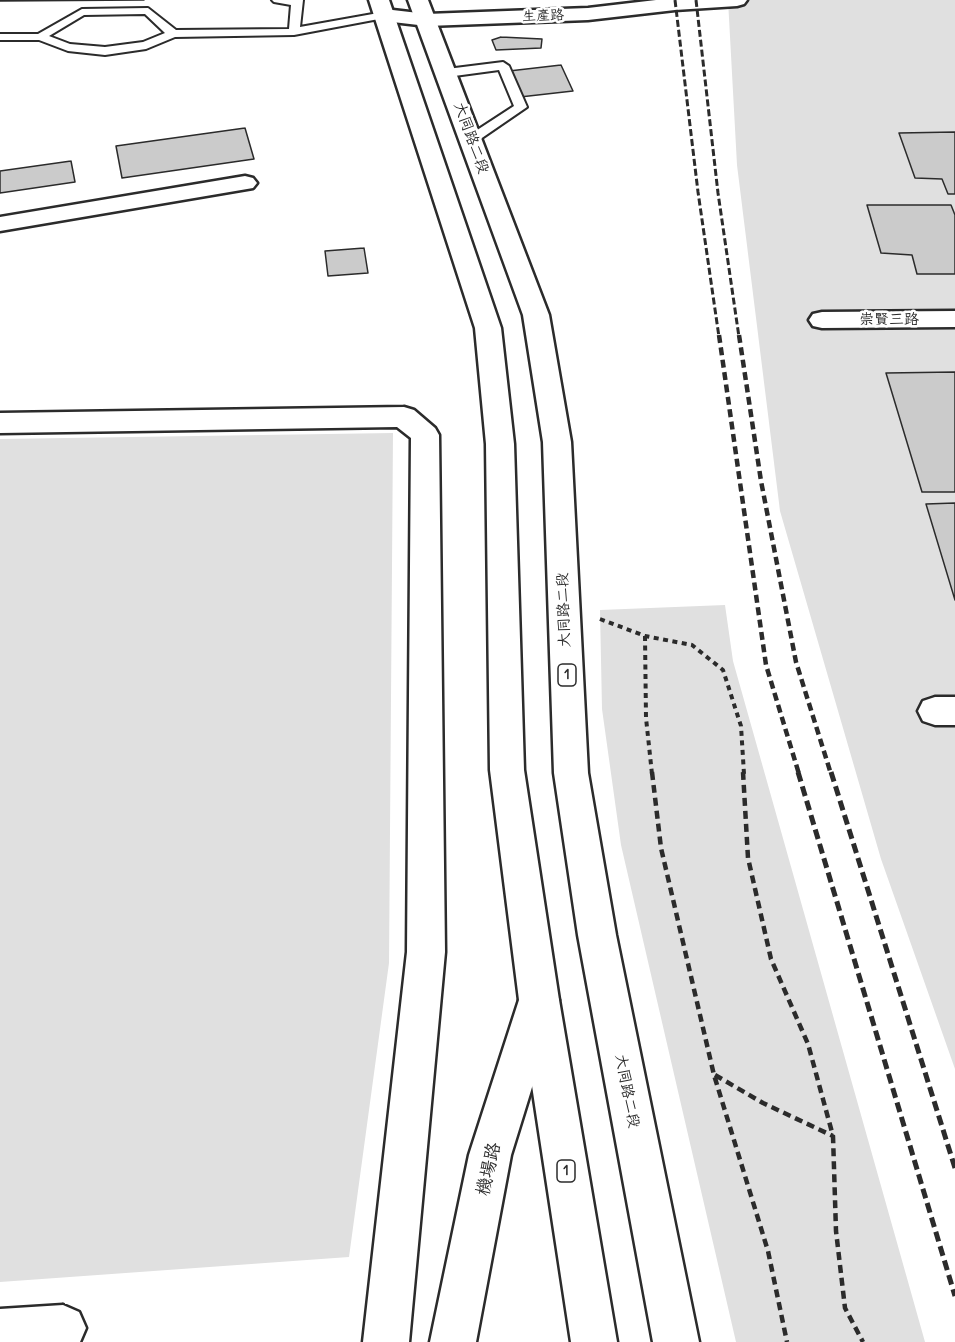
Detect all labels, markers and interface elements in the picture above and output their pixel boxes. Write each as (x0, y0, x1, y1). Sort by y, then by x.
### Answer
street label: 生產路 (522, 7, 564, 25)
street label: 大同路二段 (450, 100, 492, 176)
street label: 崇賢三路 (859, 311, 919, 329)
street label: 大同路二段 (554, 572, 574, 648)
road number: 1 (558, 664, 576, 686)
street label: 大同路二段 (611, 1052, 643, 1130)
street label: 機場路 (472, 1140, 506, 1198)
road number: 1 (557, 1160, 575, 1182)

